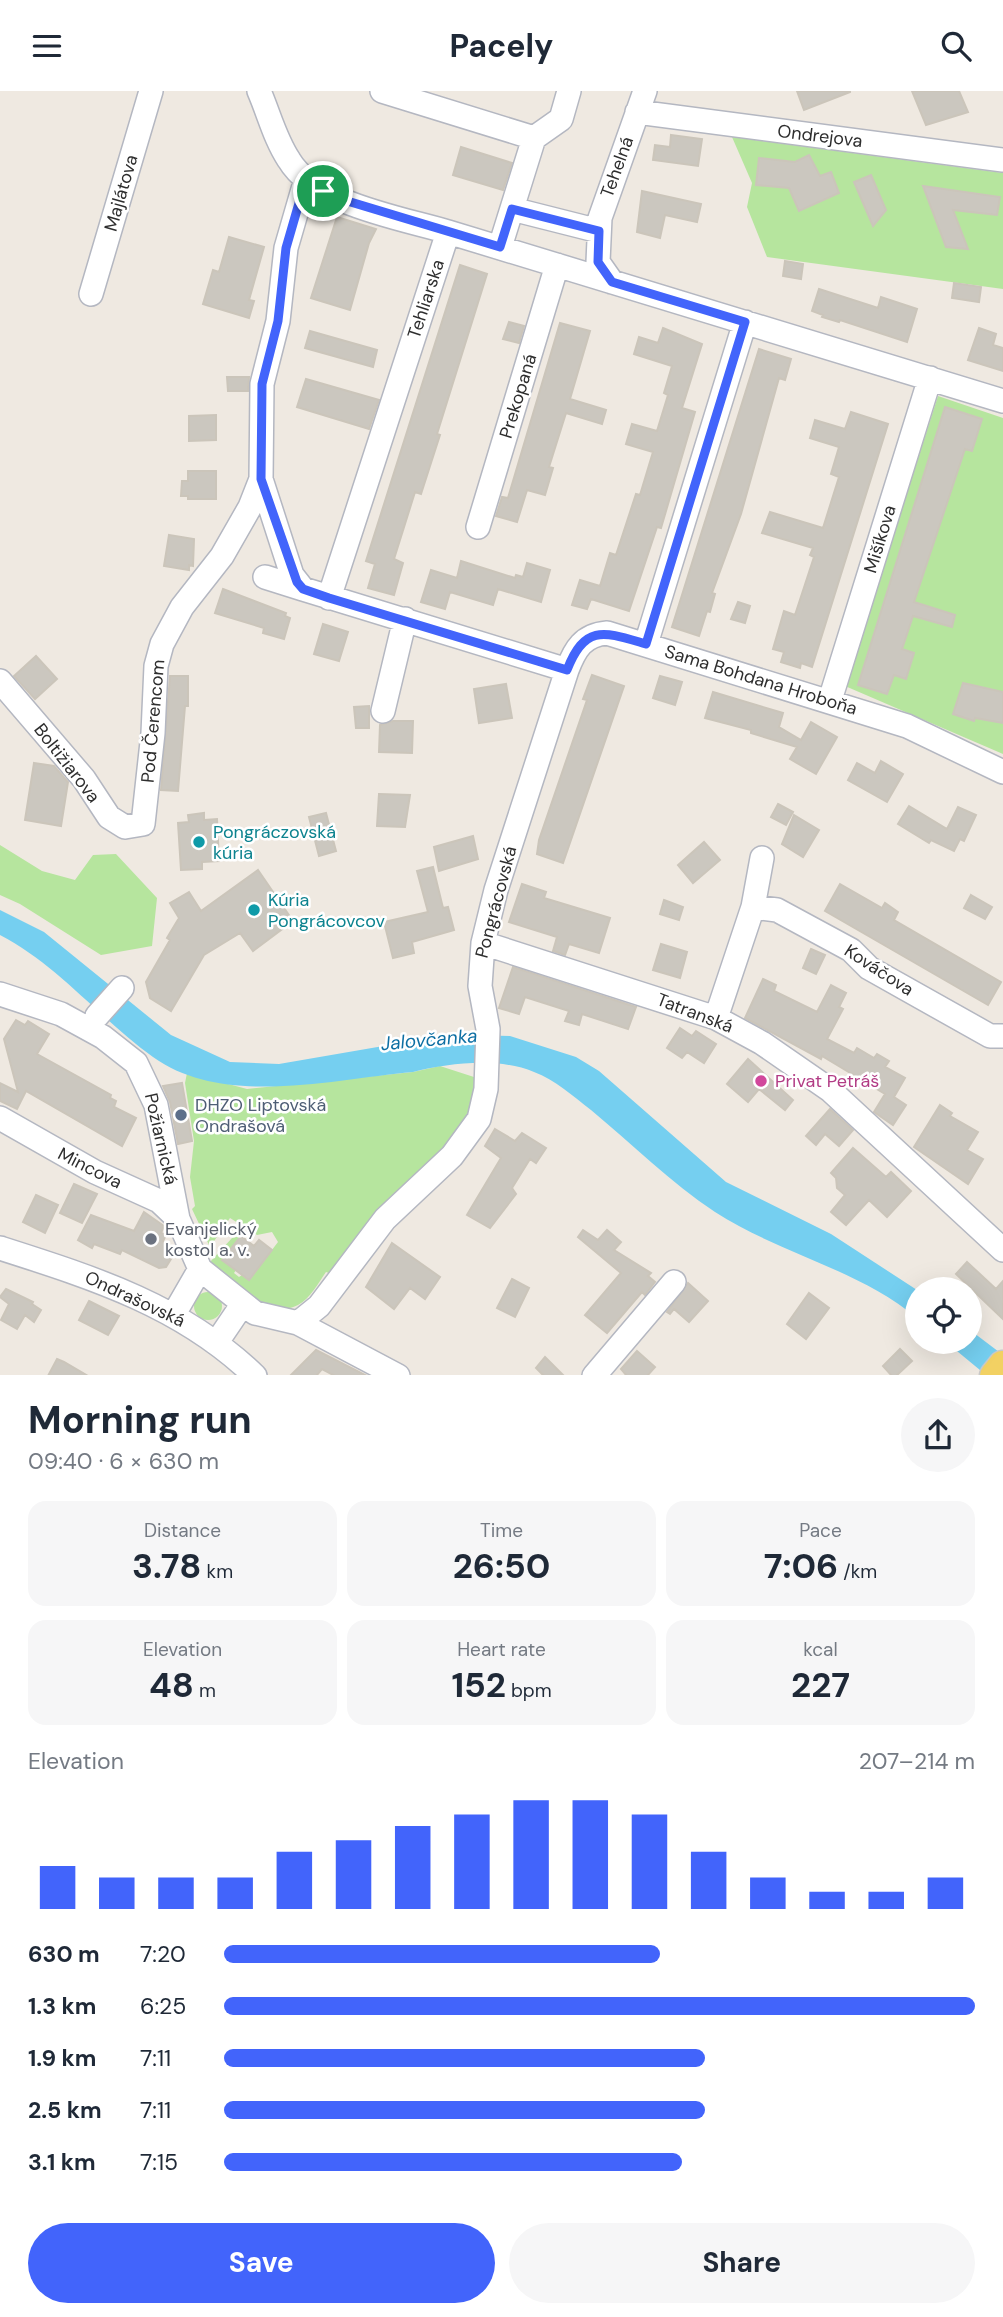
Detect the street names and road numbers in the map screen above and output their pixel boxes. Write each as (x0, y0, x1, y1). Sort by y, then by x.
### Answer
street label: Ondrejova (776, 119, 864, 153)
street label: Tehelná (595, 133, 639, 201)
street label: Majlátova (99, 152, 143, 234)
street label: Tehliarska (402, 256, 450, 342)
street label: Prekopaná (494, 351, 542, 441)
street label: Mišíkova (858, 502, 902, 576)
street label: Sama Bohdana Hroboňa (662, 639, 860, 721)
street label: Pod Čerencom (136, 658, 170, 784)
street label: Boltižiarova (28, 718, 106, 808)
street label: Pongrácovská (470, 843, 522, 961)
street label: Kováčova (840, 939, 918, 1001)
street label: Tatranská (653, 987, 737, 1039)
street label: Požiarnická (139, 1091, 183, 1187)
street label: Mincova (54, 1142, 126, 1194)
street label: Ondrašovská (81, 1265, 189, 1333)

